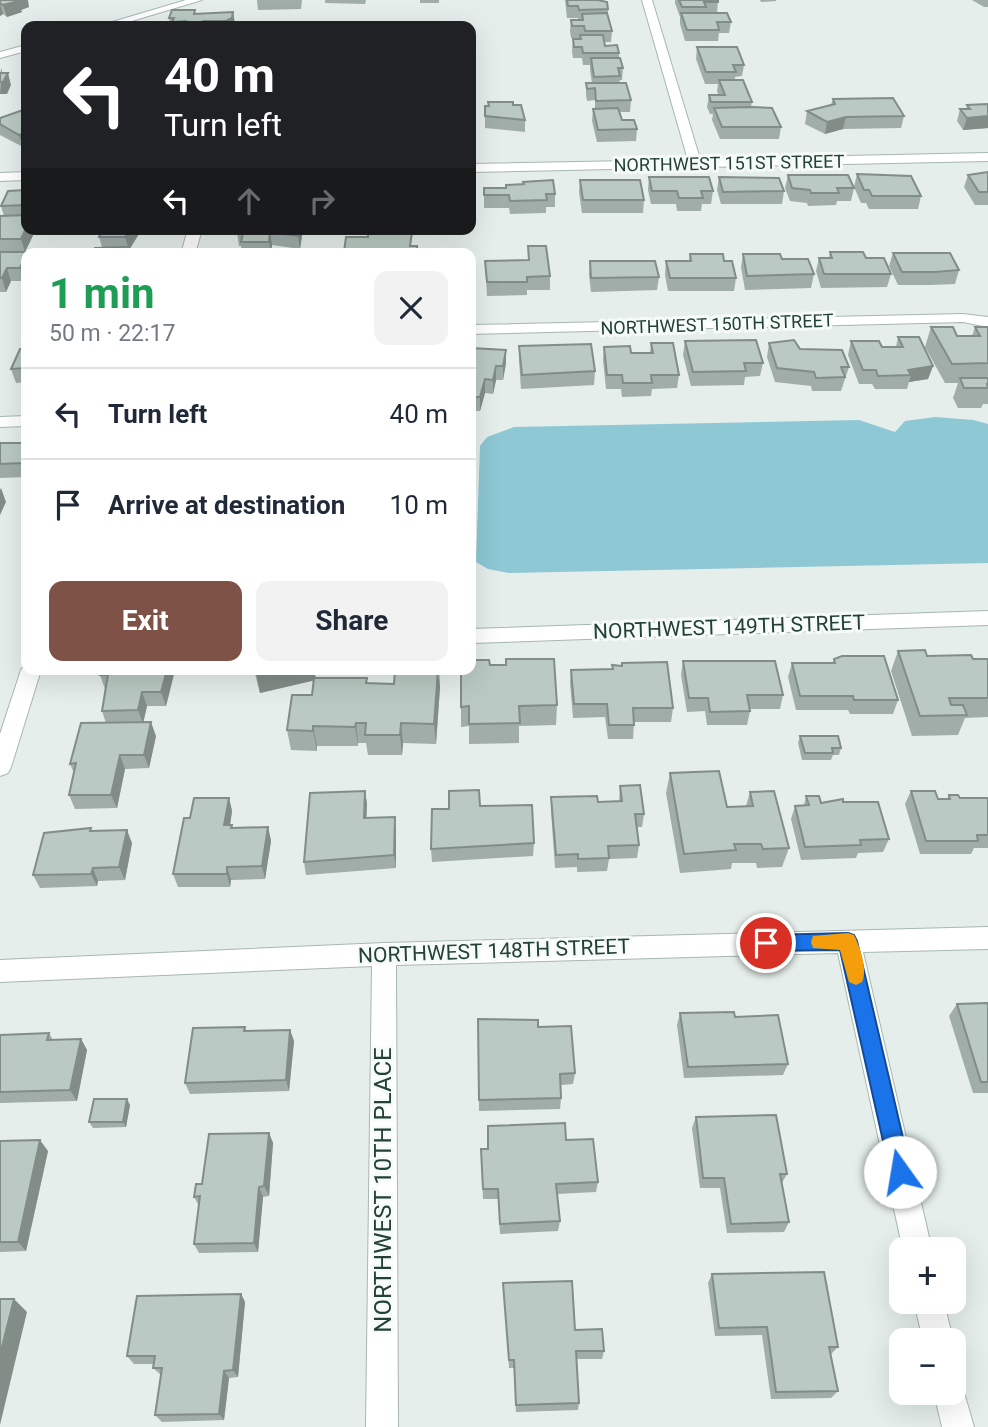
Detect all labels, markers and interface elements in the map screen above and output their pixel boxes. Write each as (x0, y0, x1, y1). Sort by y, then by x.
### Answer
text: 40 m (164, 47, 275, 104)
icon: left (49, 49, 140, 140)
text: Turn left (164, 106, 282, 144)
street label: NORTHWEST 151ST STREET (613, 150, 845, 176)
icon: left (157, 182, 195, 220)
icon: ahead (230, 182, 268, 220)
icon: right (303, 182, 341, 220)
text: 1 min (49, 269, 155, 318)
button: close (374, 271, 448, 345)
street label: NORTHWEST 150TH STREET (600, 309, 834, 339)
text: 50 m · 22:17 (49, 320, 175, 347)
icon: left (49, 395, 87, 433)
text: Turn left (108, 399, 207, 429)
text: 40 m (390, 399, 448, 429)
icon: arrive (49, 486, 87, 524)
text: Arrive at destination (108, 490, 345, 520)
text: 10 m (390, 490, 448, 520)
button: Exit (49, 581, 242, 661)
button: Share (256, 581, 448, 661)
street label: NORTHWEST 149TH STREET (593, 610, 866, 644)
pin (736, 913, 796, 973)
icon: arrive (747, 924, 785, 962)
street label: NORTHWEST 148TH STREET (358, 934, 631, 968)
street label: NORTHWEST 10TH PLACE (369, 1047, 397, 1333)
position arrow (863, 1135, 937, 1209)
map controls (889, 1237, 966, 1405)
button: + (889, 1237, 966, 1314)
button: − (889, 1328, 966, 1405)

